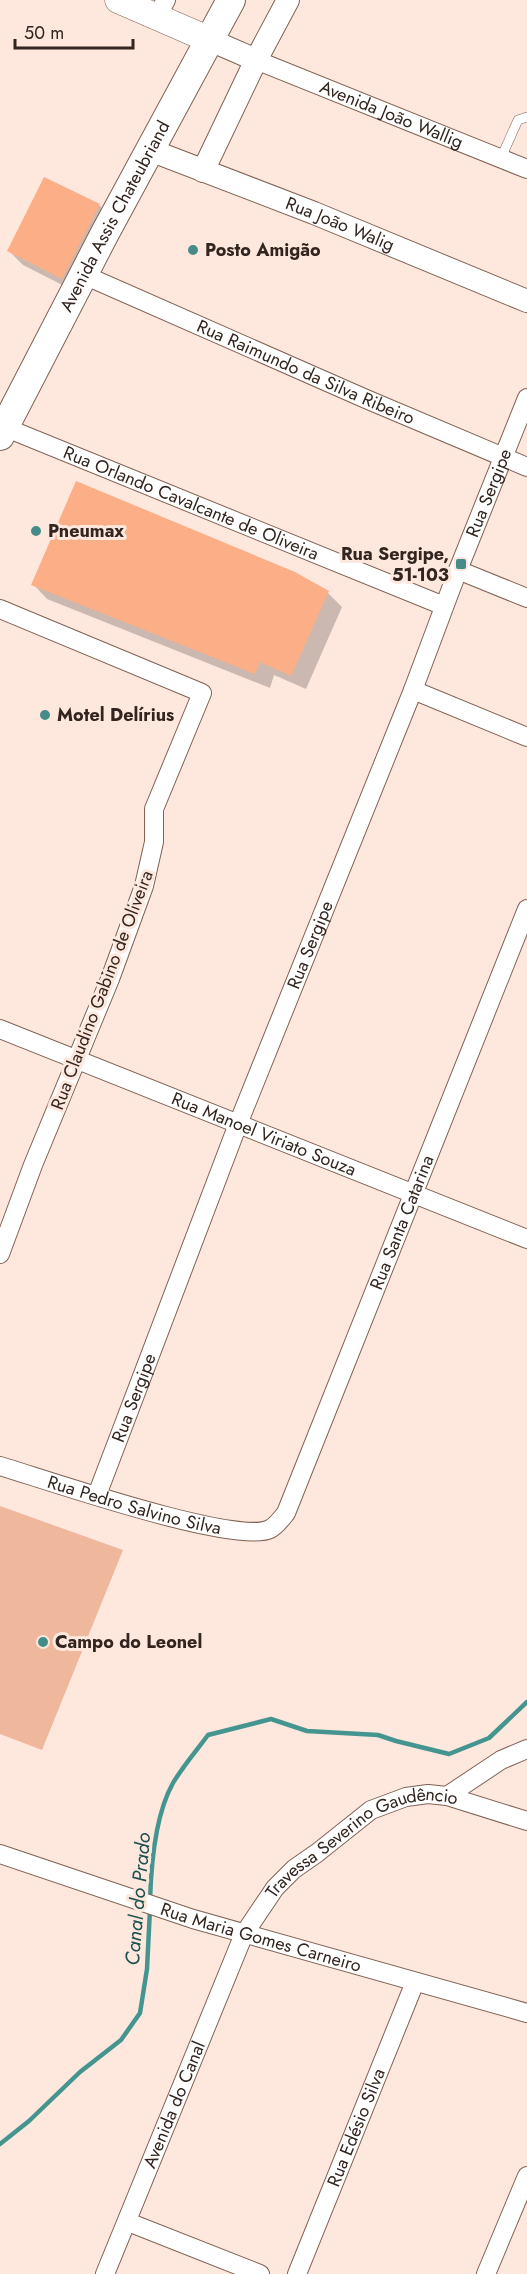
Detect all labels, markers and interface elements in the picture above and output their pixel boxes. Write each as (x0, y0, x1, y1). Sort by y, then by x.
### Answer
scale bar (15, 12, 134, 50)
text: 50 m (24, 20, 64, 46)
street label: Avenida João Wallig (316, 74, 467, 155)
street label: Avenida Assis Chateubriand (53, 116, 176, 316)
street label: Rua João Walig (282, 190, 399, 258)
place label: Posto Amigão (205, 237, 321, 263)
marker: Posto Amigão (186, 243, 200, 257)
street label: Rua Raimundo da Silva Ribeiro (193, 313, 419, 431)
street label: Rua Orlando Cavalcante de Oliveira (59, 440, 323, 567)
street label: Rua Sergipe (459, 445, 518, 541)
place label: Pneumax (48, 518, 124, 544)
marker: Pneumax (29, 524, 43, 538)
place label: Rua Sergipe, 51-103 (341, 541, 449, 588)
marker: Rua Sergipe, 51-103 (454, 557, 468, 571)
place label: Motel Delírius (57, 702, 174, 728)
marker: Motel Delírius (38, 708, 52, 722)
street label: Rua Claudino Gabino de Oliveira (44, 867, 160, 1113)
street label: Rua Sergipe (281, 897, 340, 993)
street label: Rua Manoel Viriato Souza (168, 1086, 360, 1183)
street label: Rua Santa Catarina (363, 1151, 441, 1294)
street label: Rua Sergipe (105, 1350, 163, 1446)
street label: Rua Pedro Salvino Silva (44, 1469, 223, 1541)
place label: Campo do Leonel (55, 1629, 202, 1655)
marker: Campo do Leonel (36, 1635, 50, 1649)
street label: Travessa Severino Gaudêncio (259, 1781, 462, 1903)
water label: Canal do Prado (118, 1831, 158, 1967)
street label: Rua Maria Gomes Carneiro (157, 1896, 365, 1979)
street label: Avenida do Canal (137, 2037, 212, 2172)
street label: Rua Edésio Silva (321, 2064, 392, 2191)

